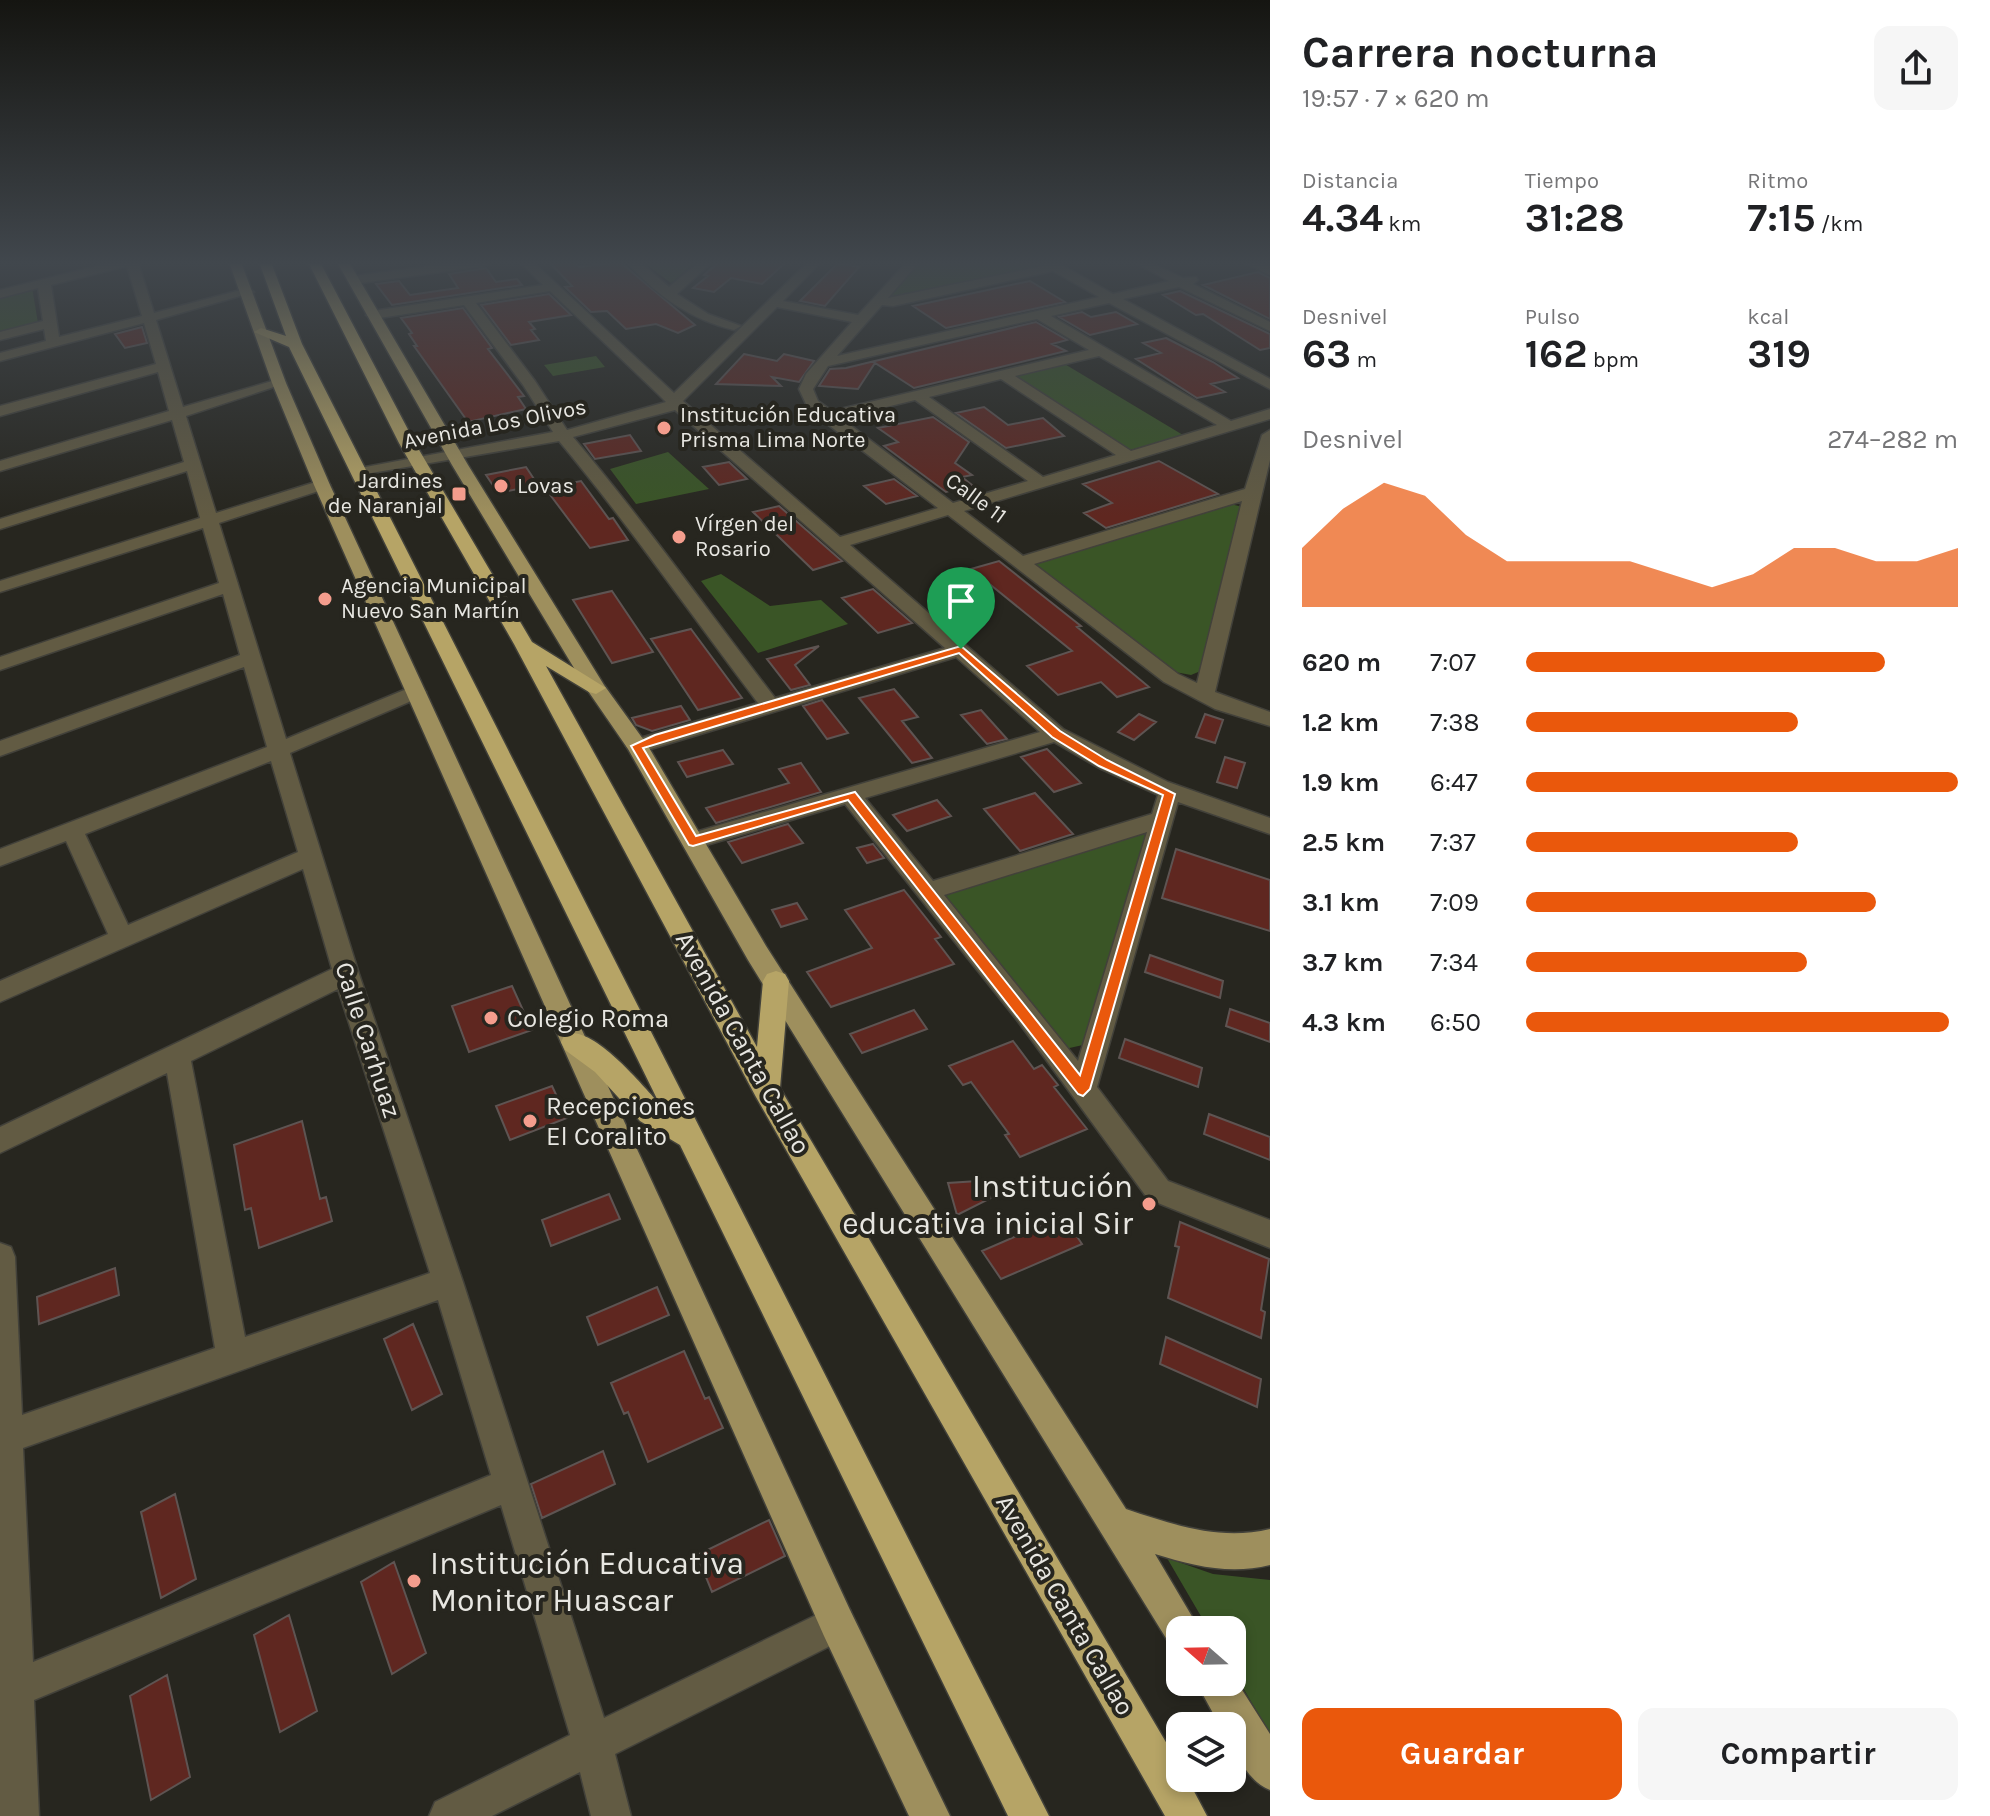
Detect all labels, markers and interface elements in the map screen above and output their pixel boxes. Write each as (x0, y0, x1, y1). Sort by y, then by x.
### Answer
button: share (1874, 26, 1958, 110)
text: Carrera nocturna (1302, 27, 1659, 78)
text: 19:57 · 7 × 620 m (1302, 83, 1490, 114)
text: Distancia (1302, 168, 1398, 194)
text: Tiempo (1525, 168, 1599, 194)
text: Ritmo (1747, 168, 1808, 194)
text: 4.34 (1302, 194, 1383, 241)
text: 31:28 (1525, 194, 1625, 241)
text: 7:15 (1747, 194, 1816, 241)
text: km (1383, 211, 1421, 237)
text: /km (1816, 211, 1863, 237)
text: Desnivel (1302, 304, 1388, 330)
text: Pulso (1525, 304, 1580, 330)
text: kcal (1747, 304, 1789, 330)
text: 63 (1302, 330, 1351, 377)
text: 162 (1525, 330, 1587, 377)
text: 319 (1747, 330, 1811, 377)
text: m (1351, 347, 1377, 373)
text: bpm (1587, 347, 1639, 373)
street label: Avenida Los Olivos (402, 394, 588, 454)
place label: Institución Educativa Prisma Lima Norte (680, 402, 896, 453)
marker: Institución Educativa Prisma Lima Norte (655, 419, 673, 437)
text: Desnivel (1302, 424, 1403, 455)
text: 274–282 m (1827, 424, 1958, 455)
street label: Calle 11 (940, 467, 1012, 529)
place label: Jardines de Naranjal (328, 468, 443, 519)
place label: Lovas (517, 473, 574, 499)
marker: Lovas (492, 477, 510, 495)
marker: Jardines de Naranjal (450, 485, 468, 503)
place label: Vírgen del Rosario (695, 511, 794, 562)
marker: Vírgen del Rosario (670, 528, 688, 546)
pin (927, 567, 995, 649)
place label: Agencia Municipal Nuevo San Martín (341, 573, 527, 624)
icon: arrive (939, 579, 983, 623)
marker: Agencia Municipal Nuevo San Martín (316, 590, 334, 608)
text: 620 m (1302, 647, 1381, 678)
text: 7:07 (1430, 647, 1476, 678)
text: 1.2 km (1302, 707, 1379, 738)
text: 7:38 (1430, 707, 1480, 738)
text: 1.9 km (1302, 767, 1379, 798)
text: 6:47 (1430, 767, 1478, 798)
text: 2.5 km (1302, 827, 1385, 858)
text: 7:37 (1430, 827, 1476, 858)
text: 3.1 km (1302, 887, 1380, 918)
text: 7:09 (1430, 887, 1479, 918)
street label: Avenida Canta Callao (669, 926, 817, 1160)
text: 3.7 km (1302, 947, 1383, 978)
text: 7:34 (1430, 947, 1478, 978)
street label: Calle Carhuaz (328, 958, 408, 1122)
place label: Colegio Roma (507, 1003, 669, 1034)
text: 4.3 km (1302, 1007, 1386, 1038)
text: 6:50 (1430, 1007, 1481, 1038)
marker: Colegio Roma (482, 1009, 500, 1027)
place label: Recepciones El Coralito (546, 1091, 695, 1152)
marker: Recepciones El Coralito (521, 1112, 539, 1130)
place label: Institución educativa inicial Sir (842, 1168, 1133, 1242)
marker: Institución educativa inicial Sir (1140, 1195, 1158, 1213)
street label: Avenida Canta Callao (989, 1489, 1141, 1721)
place label: Institución Educativa Monitor Huascar (430, 1545, 744, 1619)
marker: Institución Educativa Monitor Huascar (405, 1572, 423, 1590)
north arrow (1166, 1616, 1246, 1696)
map controls (1166, 1616, 1246, 1792)
button: Guardar (1302, 1708, 1622, 1800)
button: Compartir (1638, 1708, 1958, 1800)
button: layers (1166, 1712, 1246, 1792)

